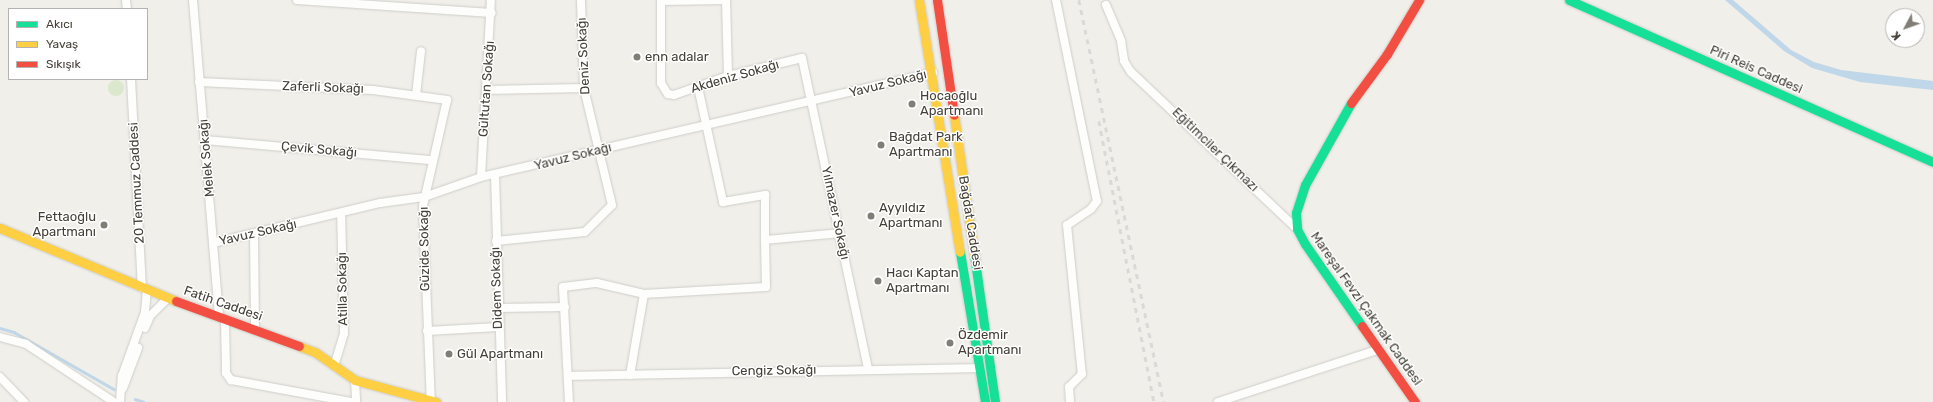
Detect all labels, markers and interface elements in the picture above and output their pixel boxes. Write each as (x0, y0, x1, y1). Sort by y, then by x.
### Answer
legend (8, 8, 148, 80)
north arrow (1885, 8, 1925, 48)
text: Akıcı (46, 17, 73, 31)
street label: Deniz Sokağı (574, 17, 594, 95)
text: K (1889, 29, 1904, 43)
text: Yavaş (46, 37, 78, 51)
street label: Gültutan Sokağı (476, 40, 498, 138)
street label: Piri Reis Caddesi (1707, 43, 1805, 97)
place label: enn adalar (645, 49, 709, 65)
marker: enn adalar (632, 52, 642, 62)
text: Sıkışık (46, 57, 81, 71)
street label: Akdeniz Sokağı (689, 57, 781, 97)
street label: Yavuz Sokağı (848, 67, 928, 101)
street label: Zaferli Sokağı (282, 79, 364, 97)
place label: Hocaoğlu Apartmanı (920, 89, 983, 120)
marker: Hocaoğlu Apartmanı (907, 99, 917, 109)
street label: Eğitimciler Çıkmazı (1168, 105, 1262, 195)
street label: Melek Sokağı (196, 118, 218, 198)
street label: 20 Temmuz Caddesi (126, 122, 148, 244)
place label: Bağdat Park Apartmanı (889, 130, 963, 161)
street label: Çevik Sokağı (280, 139, 358, 161)
street label: Yavuz Sokağı (533, 140, 613, 174)
marker: Bağdat Park Apartmanı (876, 140, 886, 150)
street label: Yılmazer Sokağı (817, 165, 853, 261)
street label: Bağdat Caddesi (955, 175, 985, 271)
place label: Ayyıldız Apartmanı (879, 201, 942, 232)
street label: Güzide Sokağı (416, 206, 434, 292)
place label: Fettaoğlu Apartmanı (33, 210, 96, 241)
marker: Ayyıldız Apartmanı (866, 211, 876, 221)
street label: Yavuz Sokağı (218, 216, 298, 250)
marker: Fettaoğlu Apartmanı (99, 220, 109, 230)
street label: Mareşal Fevzi Çakmak Caddesi (1307, 229, 1425, 389)
street label: Didem Sokağı (488, 247, 506, 329)
street label: Atilla Sokağı (335, 252, 351, 326)
place label: Hacı Kaptan Apartmanı (886, 266, 959, 297)
marker: Hacı Kaptan Apartmanı (873, 276, 883, 286)
street label: Fatih Caddesi (182, 283, 264, 325)
place label: Özdemir Apartmanı (958, 328, 1021, 359)
marker: Özdemir Apartmanı (945, 338, 955, 348)
place label: Gül Apartmanı (457, 346, 543, 362)
marker: Gül Apartmanı (444, 349, 454, 359)
street label: Cengiz Sokağı (732, 362, 816, 380)

